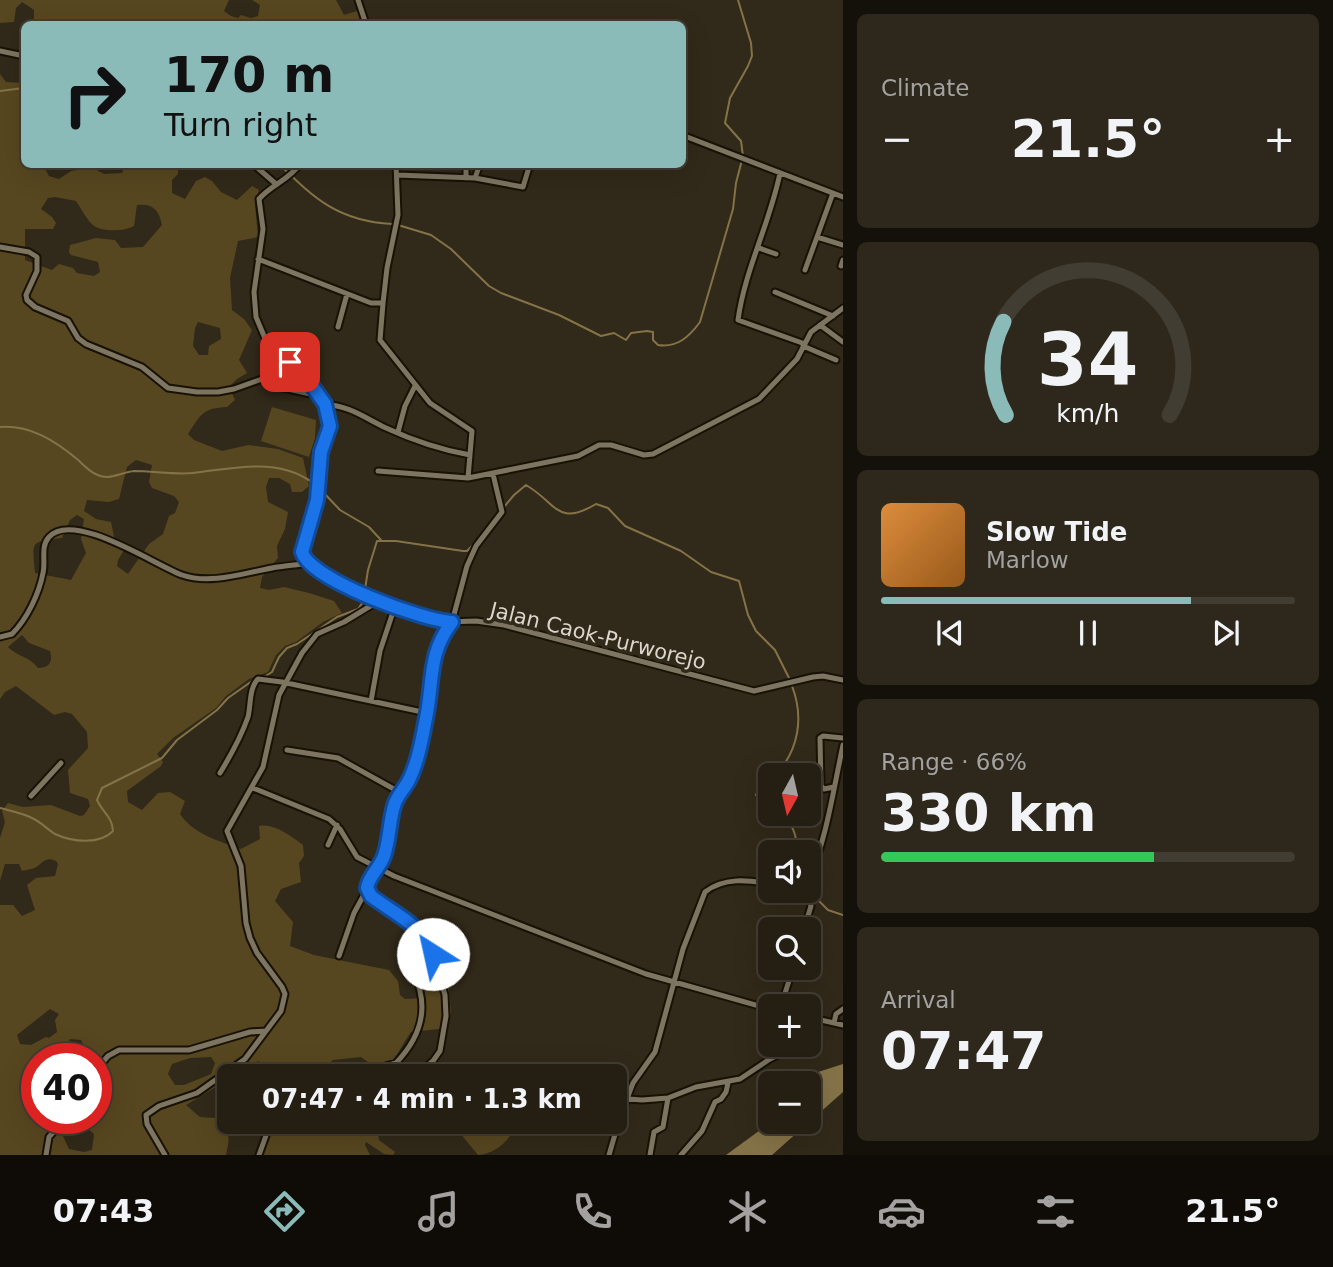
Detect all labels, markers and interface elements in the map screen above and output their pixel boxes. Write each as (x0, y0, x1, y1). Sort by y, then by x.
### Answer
text: 170 m (164, 47, 334, 104)
icon: right (49, 49, 140, 140)
text: Climate (881, 75, 970, 101)
text: Turn right (164, 106, 317, 144)
text: 21.5° (1011, 109, 1165, 169)
text: − (881, 117, 913, 161)
text: + (1263, 117, 1295, 161)
text: 34 (1037, 318, 1139, 403)
pin (260, 332, 320, 392)
icon: arrive (271, 343, 309, 381)
text: km/h (1056, 399, 1120, 428)
text: Slow Tide (986, 517, 1127, 547)
text: Marlow (986, 547, 1069, 573)
street label: Jalan Caok-Purworejo (485, 597, 709, 674)
icon: previous (931, 614, 969, 652)
icon: pause (1069, 614, 1107, 652)
icon: next (1207, 614, 1245, 652)
text: Range · 66% (881, 749, 1027, 775)
north arrow (758, 763, 821, 826)
map controls (758, 763, 821, 1134)
text: 330 km (881, 783, 1096, 843)
button: sound (758, 840, 821, 903)
position arrow (396, 917, 470, 991)
button: search (758, 917, 821, 980)
text: Arrival (881, 987, 956, 1013)
button: + (758, 994, 821, 1057)
text: 07:47 (881, 1021, 1047, 1081)
speed limit sign: 40 (21, 1043, 112, 1134)
button: − (758, 1071, 821, 1134)
text: 07:47 · 4 min · 1.3 km (262, 1084, 582, 1114)
icon: directions (260, 1187, 309, 1236)
icon: music (414, 1187, 463, 1236)
icon: phone (568, 1187, 617, 1236)
icon: climate (723, 1187, 772, 1236)
icon: car (877, 1187, 926, 1236)
icon: filters (1031, 1187, 1080, 1236)
text: 07:43 (53, 1192, 154, 1230)
text: 21.5° (1185, 1192, 1280, 1230)

